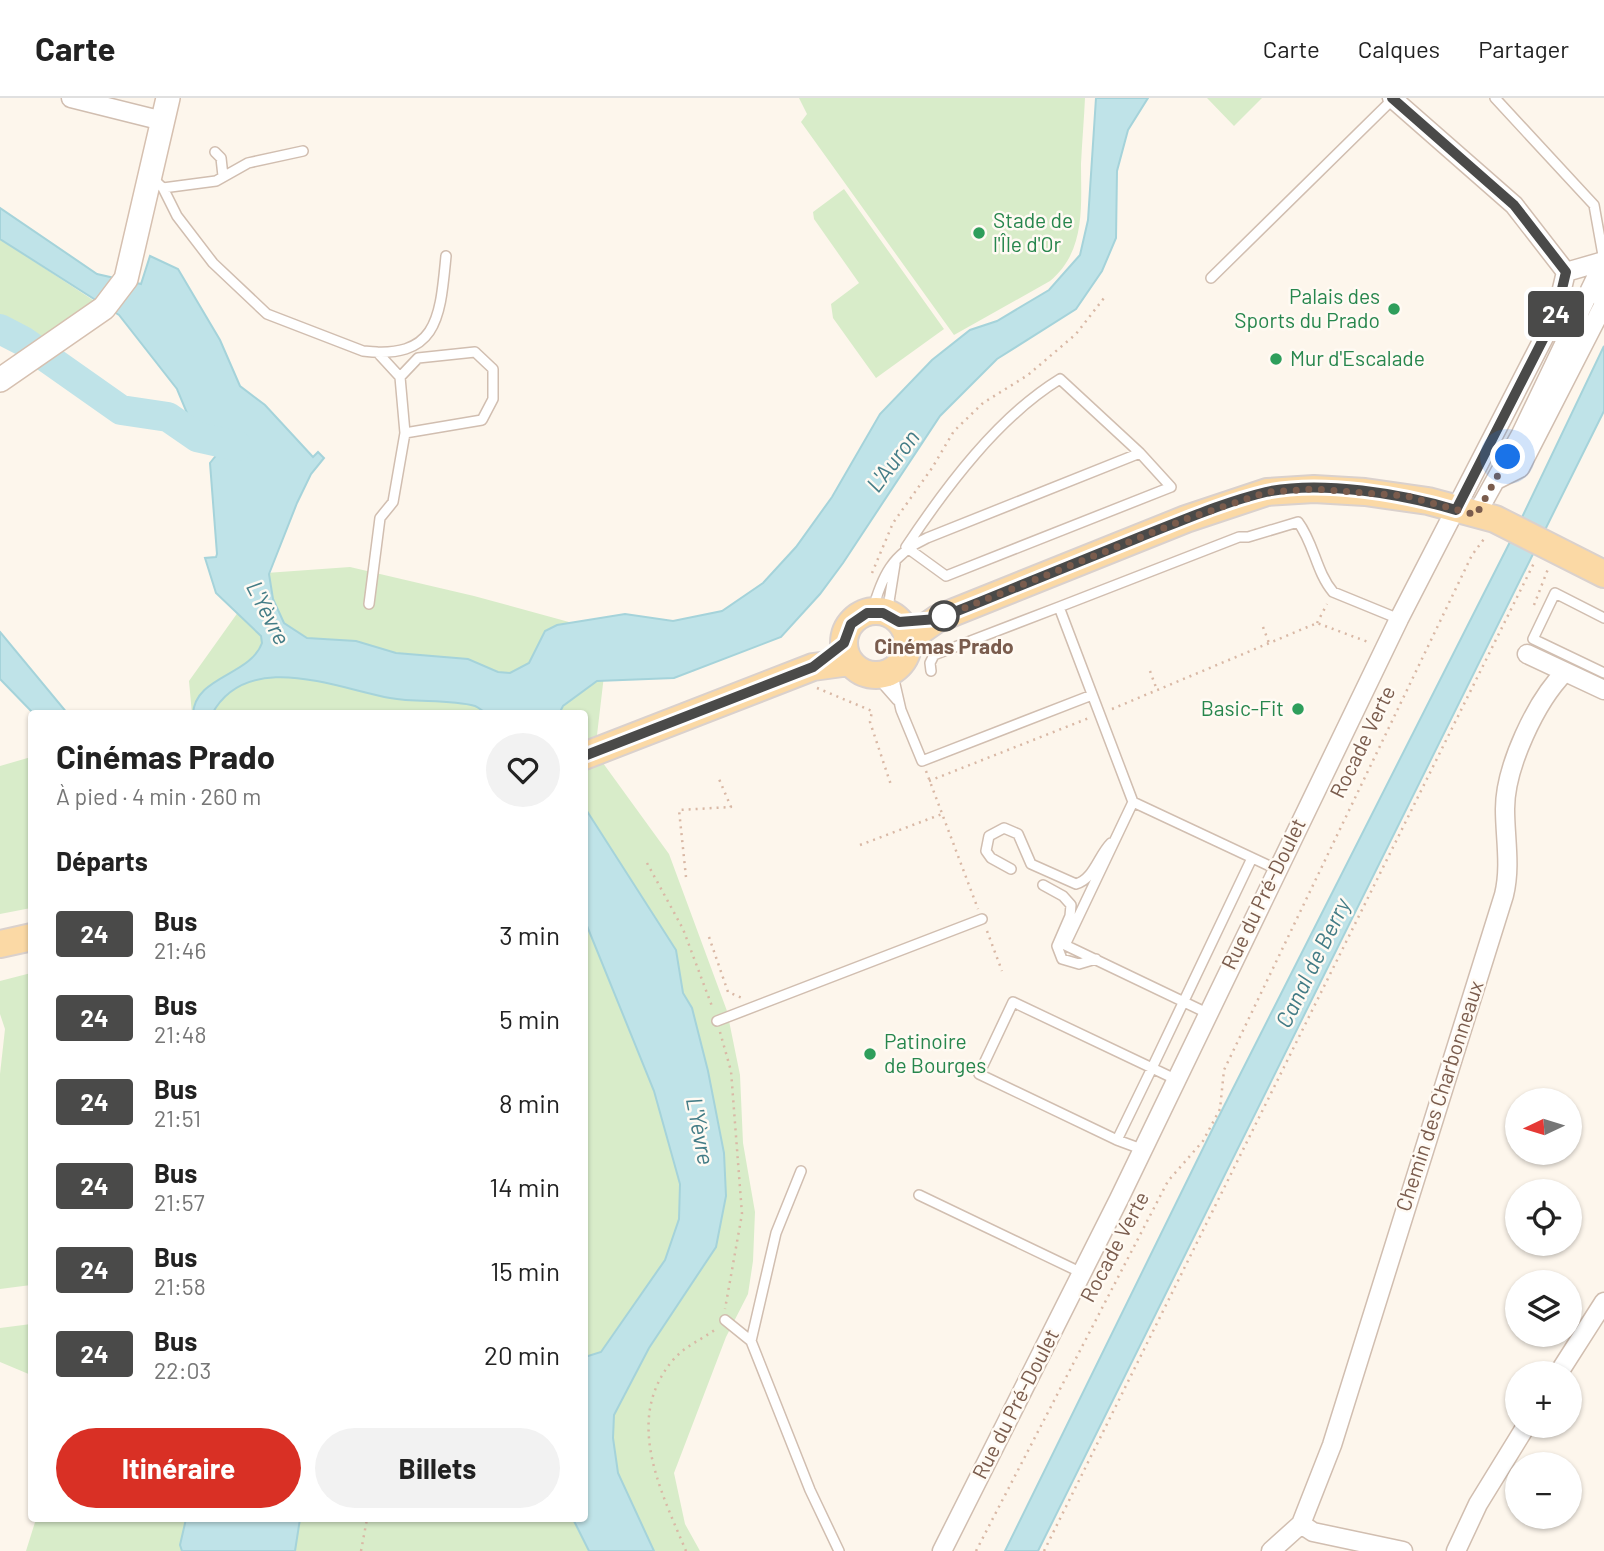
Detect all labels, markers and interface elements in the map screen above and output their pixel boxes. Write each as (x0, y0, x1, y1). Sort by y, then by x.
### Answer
text: Carte (35, 28, 116, 68)
text: Carte (1263, 34, 1320, 63)
text: Calques (1358, 34, 1440, 63)
text: Partager (1478, 34, 1569, 63)
place label: Stade de l'Île d'Or (993, 207, 1073, 256)
marker: Stade de l'Île d'Or (971, 225, 987, 241)
place label: Palais des Sports du Prado (1234, 283, 1380, 332)
line badge: 24 (1524, 291, 1588, 337)
text: 24 (1542, 299, 1570, 328)
marker: Palais des Sports du Prado (1386, 301, 1402, 317)
place label: Mur d'Escalade (1290, 345, 1425, 370)
marker: Mur d'Escalade (1268, 351, 1284, 367)
water label: L'Auron (860, 424, 925, 497)
your location (1490, 439, 1525, 474)
water label: L'Yèvre (241, 576, 297, 649)
marker: Cinémas Prado (929, 601, 959, 631)
place label: Cinémas Prado (874, 633, 1014, 658)
street label: Rocade Verte (1324, 681, 1400, 802)
place label: Basic-Fit (1201, 695, 1284, 720)
marker: Basic-Fit (1290, 701, 1306, 717)
button: heart (486, 733, 560, 807)
text: Cinémas Prado (56, 736, 275, 776)
text: À pied · 4 min · 260 m (56, 782, 261, 810)
street label: Rue du Pré-Doulet (1215, 814, 1310, 973)
text: Départs (56, 845, 148, 876)
water label: Canal de Berry (1269, 892, 1356, 1032)
text: Bus (154, 905, 197, 936)
text: 24 (81, 919, 108, 948)
text: 3 min (499, 919, 560, 950)
text: 21:46 (154, 936, 206, 964)
street label: Chemin des Charbonneaux (1389, 977, 1488, 1214)
text: Bus (154, 989, 197, 1020)
text: 24 (81, 1003, 108, 1032)
text: 5 min (499, 1003, 560, 1034)
text: 21:48 (154, 1020, 207, 1048)
place label: Patinoire de Bourges (884, 1028, 986, 1077)
marker: Patinoire de Bourges (862, 1046, 878, 1062)
text: Bus (154, 1073, 197, 1104)
text: 24 (81, 1087, 108, 1116)
text: 8 min (499, 1087, 560, 1118)
north arrow (1505, 1088, 1582, 1166)
map controls (1505, 1088, 1582, 1529)
water label: L'Yèvre (681, 1095, 721, 1167)
text: 21:51 (154, 1104, 201, 1132)
text: Bus (154, 1157, 197, 1188)
text: 24 (81, 1171, 108, 1200)
text: 14 min (489, 1171, 560, 1202)
button: locate (1505, 1179, 1582, 1256)
street label: Rocade Verte (1074, 1187, 1153, 1306)
text: 21:57 (154, 1188, 205, 1216)
text: Bus (154, 1241, 197, 1272)
text: 24 (81, 1255, 108, 1284)
text: 15 min (490, 1255, 560, 1286)
button: layers (1505, 1270, 1582, 1347)
text: 21:58 (154, 1272, 206, 1300)
street label: Rue du Pré-Doulet (966, 1324, 1063, 1483)
text: Bus (154, 1325, 197, 1356)
text: 24 (81, 1339, 108, 1368)
text: 20 min (484, 1339, 560, 1370)
text: 22:03 (154, 1356, 211, 1384)
button: + (1505, 1361, 1582, 1438)
button: Itinéraire (56, 1428, 301, 1508)
button: Billets (315, 1428, 560, 1508)
button: − (1505, 1452, 1582, 1529)

